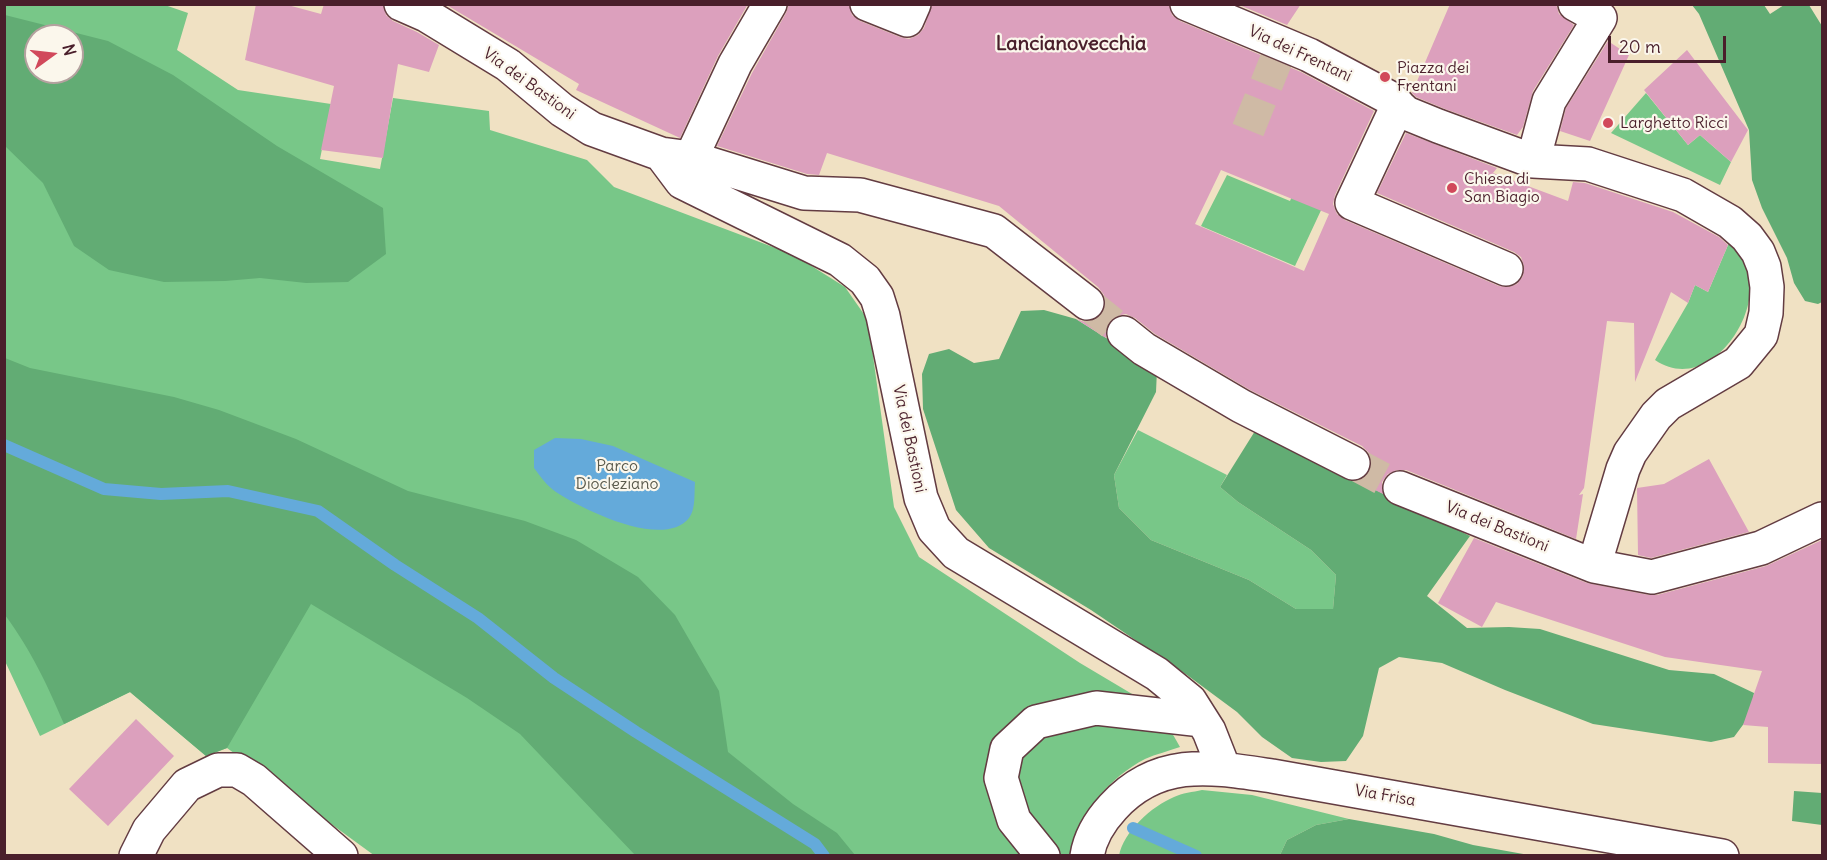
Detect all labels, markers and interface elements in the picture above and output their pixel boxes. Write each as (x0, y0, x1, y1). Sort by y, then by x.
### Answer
street label: Via dei Frentani (1245, 22, 1355, 86)
north arrow (24, 24, 84, 84)
scale bar (1611, 24, 1730, 62)
district label: Lancianovecchia (996, 32, 1146, 56)
text: 20 m (1619, 35, 1661, 58)
text: N (58, 42, 81, 58)
street label: Via dei Bastioni (479, 44, 579, 124)
place label: Piazza dei Frentani (1397, 58, 1469, 96)
marker: Piazza dei Frentani (1378, 70, 1392, 84)
place label: Larghetto Ricci (1620, 113, 1728, 133)
marker: Larghetto Ricci (1601, 116, 1615, 130)
place label: Chiesa di San Biagio (1464, 169, 1540, 207)
marker: Chiesa di San Biagio (1445, 181, 1459, 195)
street label: Via dei Bastioni (888, 383, 930, 495)
park label: Parco Diocleziano (576, 456, 658, 494)
street label: Via dei Bastioni (1443, 498, 1551, 556)
street label: Via Frisa (1353, 781, 1417, 811)

